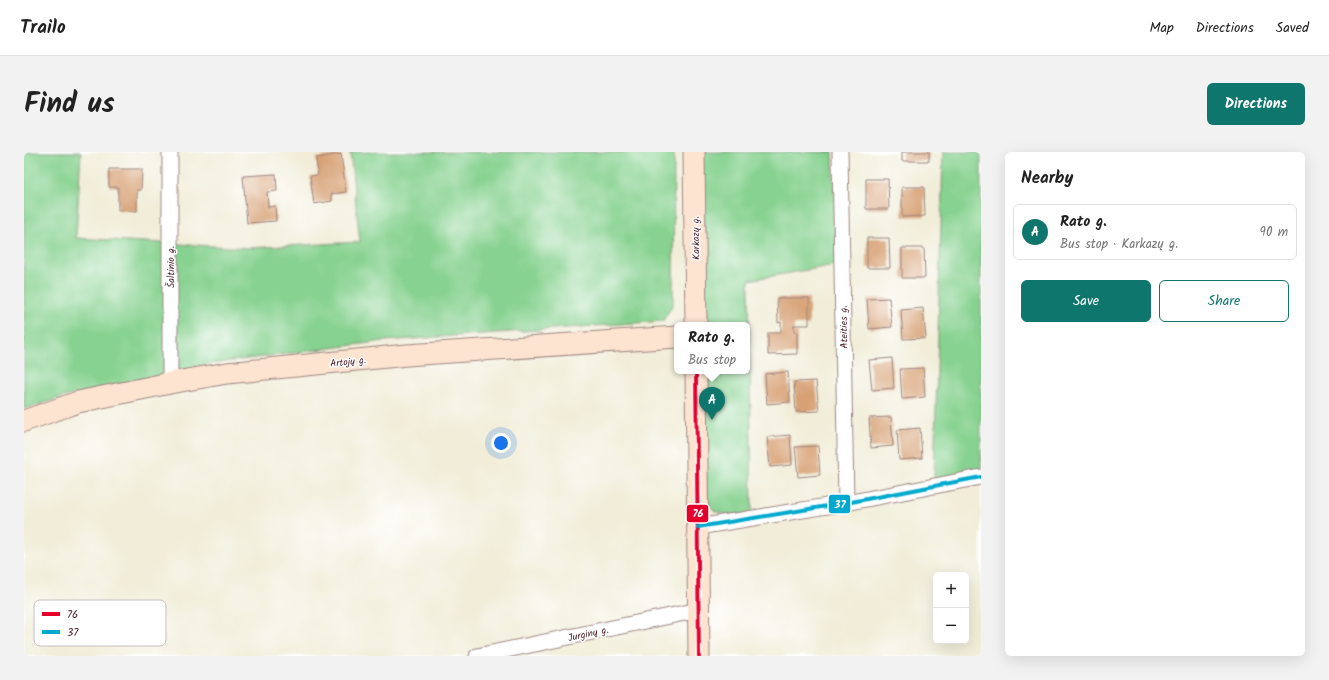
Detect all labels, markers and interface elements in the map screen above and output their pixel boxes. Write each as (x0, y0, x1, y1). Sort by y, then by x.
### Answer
text: Trailo (20, 13, 66, 43)
text: Map (1149, 17, 1174, 39)
text: Directions (1196, 17, 1254, 39)
text: Saved (1276, 17, 1309, 39)
text: Find us (24, 82, 115, 127)
button: Directions (1207, 83, 1305, 125)
text: Nearby (1021, 165, 1073, 192)
text: Rato g. (1060, 210, 1107, 234)
street label: Karkazų g. (688, 216, 704, 260)
text: A (1031, 222, 1039, 243)
text: 90 m (1260, 222, 1288, 243)
text: Bus stop · Karkazų g. (1060, 234, 1178, 255)
street label: Šaltinio g. (163, 246, 179, 288)
button: Save (1021, 280, 1151, 322)
button: Share (1159, 280, 1289, 322)
street label: Ateities g. (836, 305, 852, 349)
popup (674, 322, 750, 374)
text: Rato g. (688, 326, 735, 350)
text: Bus stop (688, 350, 736, 371)
street label: Artojų g. (329, 352, 367, 372)
pin: A (699, 387, 725, 420)
your location (491, 433, 511, 453)
line badge: 37 (828, 494, 851, 514)
text: 37 (833, 496, 846, 514)
line badge: 76 (686, 504, 709, 523)
text: 76 (692, 505, 704, 523)
map controls (933, 572, 969, 644)
button: + (933, 572, 969, 608)
legend (34, 600, 166, 646)
text: 76 (67, 606, 78, 624)
button: − (933, 608, 969, 644)
street label: Jurginų g. (566, 622, 610, 646)
text: 37 (67, 624, 79, 642)

